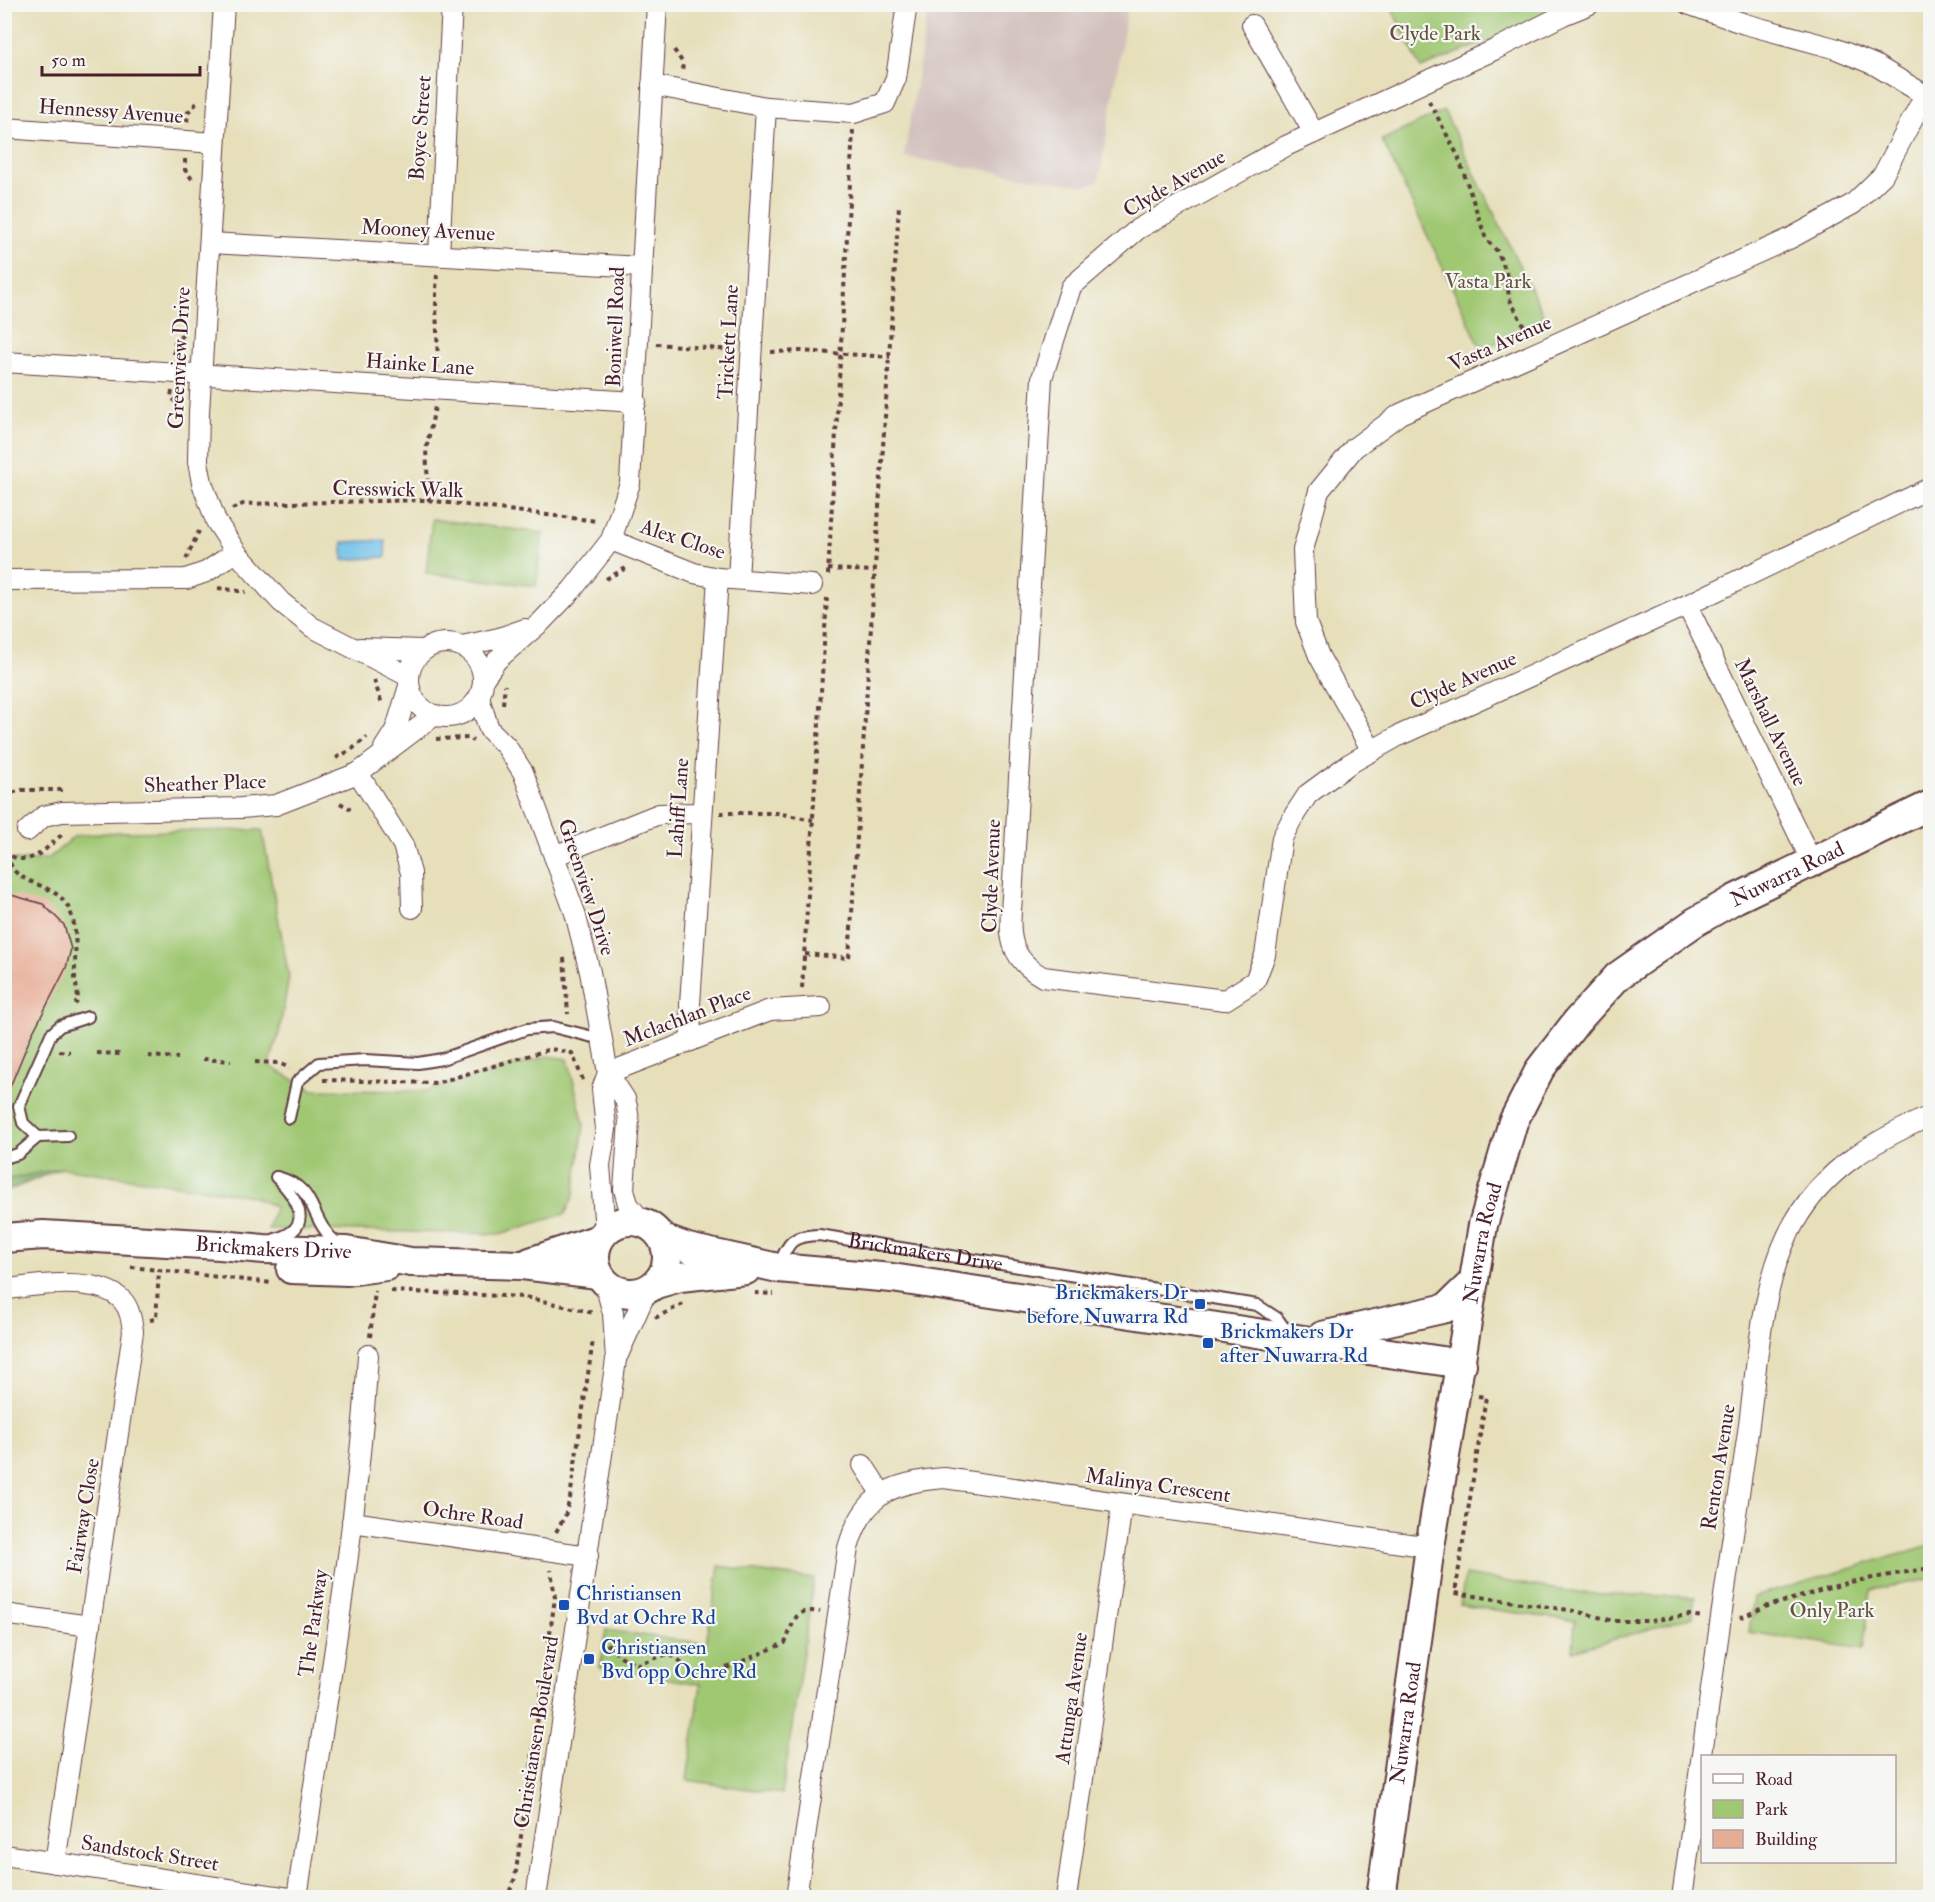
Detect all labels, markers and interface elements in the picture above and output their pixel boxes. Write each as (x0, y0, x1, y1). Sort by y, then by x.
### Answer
park label: Clyde Park (1389, 20, 1481, 47)
scale bar (42, 39, 200, 77)
text: 50 m (51, 49, 86, 72)
street label: Boyce Street (403, 74, 438, 181)
street label: Hennessy Avenue (38, 93, 184, 130)
street label: Clyde Avenue (1118, 143, 1231, 224)
street label: Mooney Avenue (360, 214, 496, 248)
street label: Boniwell Road (600, 266, 631, 388)
park label: Vasta Park (1444, 268, 1532, 295)
street label: Trickett Lane (712, 284, 745, 400)
street label: Greenview Drive (162, 286, 197, 430)
street label: Vasta Avenue (1445, 309, 1556, 378)
street label: Hainke Lane (365, 347, 475, 382)
street label: Cresswick Walk (332, 475, 464, 504)
street label: Alex Close (636, 513, 729, 566)
street label: Clyde Avenue (1406, 645, 1521, 716)
street label: Marshall Avenue (1728, 654, 1813, 791)
street label: Lahiff Lane (662, 757, 695, 859)
street label: Sheather Place (143, 768, 267, 799)
street label: Greenview Drive (552, 815, 621, 959)
street label: Clyde Avenue (976, 818, 1007, 933)
street label: Nuwarra Road (1726, 835, 1849, 913)
street label: Mclachlan Place (619, 980, 755, 1053)
street label: Nuwarra Road (1457, 1179, 1509, 1306)
street label: Brickmakers Drive (846, 1227, 1005, 1278)
street label: Brickmakers Drive (195, 1231, 354, 1266)
place label: Brickmakers Dr before Nuwarra Rd (1027, 1279, 1189, 1330)
marker: Brickmakers Dr before Nuwarra Rd (1193, 1297, 1207, 1311)
place label: Brickmakers Dr after Nuwarra Rd (1220, 1318, 1368, 1369)
marker: Brickmakers Dr after Nuwarra Rd (1201, 1336, 1215, 1350)
street label: Renton Avenue (1695, 1402, 1742, 1532)
street label: Fairway Close (61, 1456, 106, 1576)
street label: Malinya Crescent (1084, 1462, 1232, 1509)
street label: Ochre Road (421, 1495, 526, 1536)
street label: The Parkway (293, 1567, 335, 1679)
place label: Christiansen Bvd at Ochre Rd (576, 1580, 716, 1631)
park label: Only Park (1789, 1597, 1875, 1624)
marker: Christiansen Bvd at Ochre Rd (557, 1598, 571, 1612)
street label: Attunga Avenue (1049, 1630, 1094, 1767)
street label: Christiansen Boulevard (508, 1633, 565, 1830)
place label: Christiansen Bvd opp Ochre Rd (601, 1634, 757, 1685)
marker: Christiansen Bvd opp Ochre Rd (582, 1652, 596, 1666)
street label: Nuwarra Road (1384, 1659, 1428, 1786)
legend (1701, 1755, 1896, 1863)
text: Road (1755, 1768, 1793, 1791)
text: Park (1755, 1798, 1788, 1821)
text: Building (1755, 1828, 1818, 1851)
street label: Sandstock Street (79, 1829, 221, 1878)

